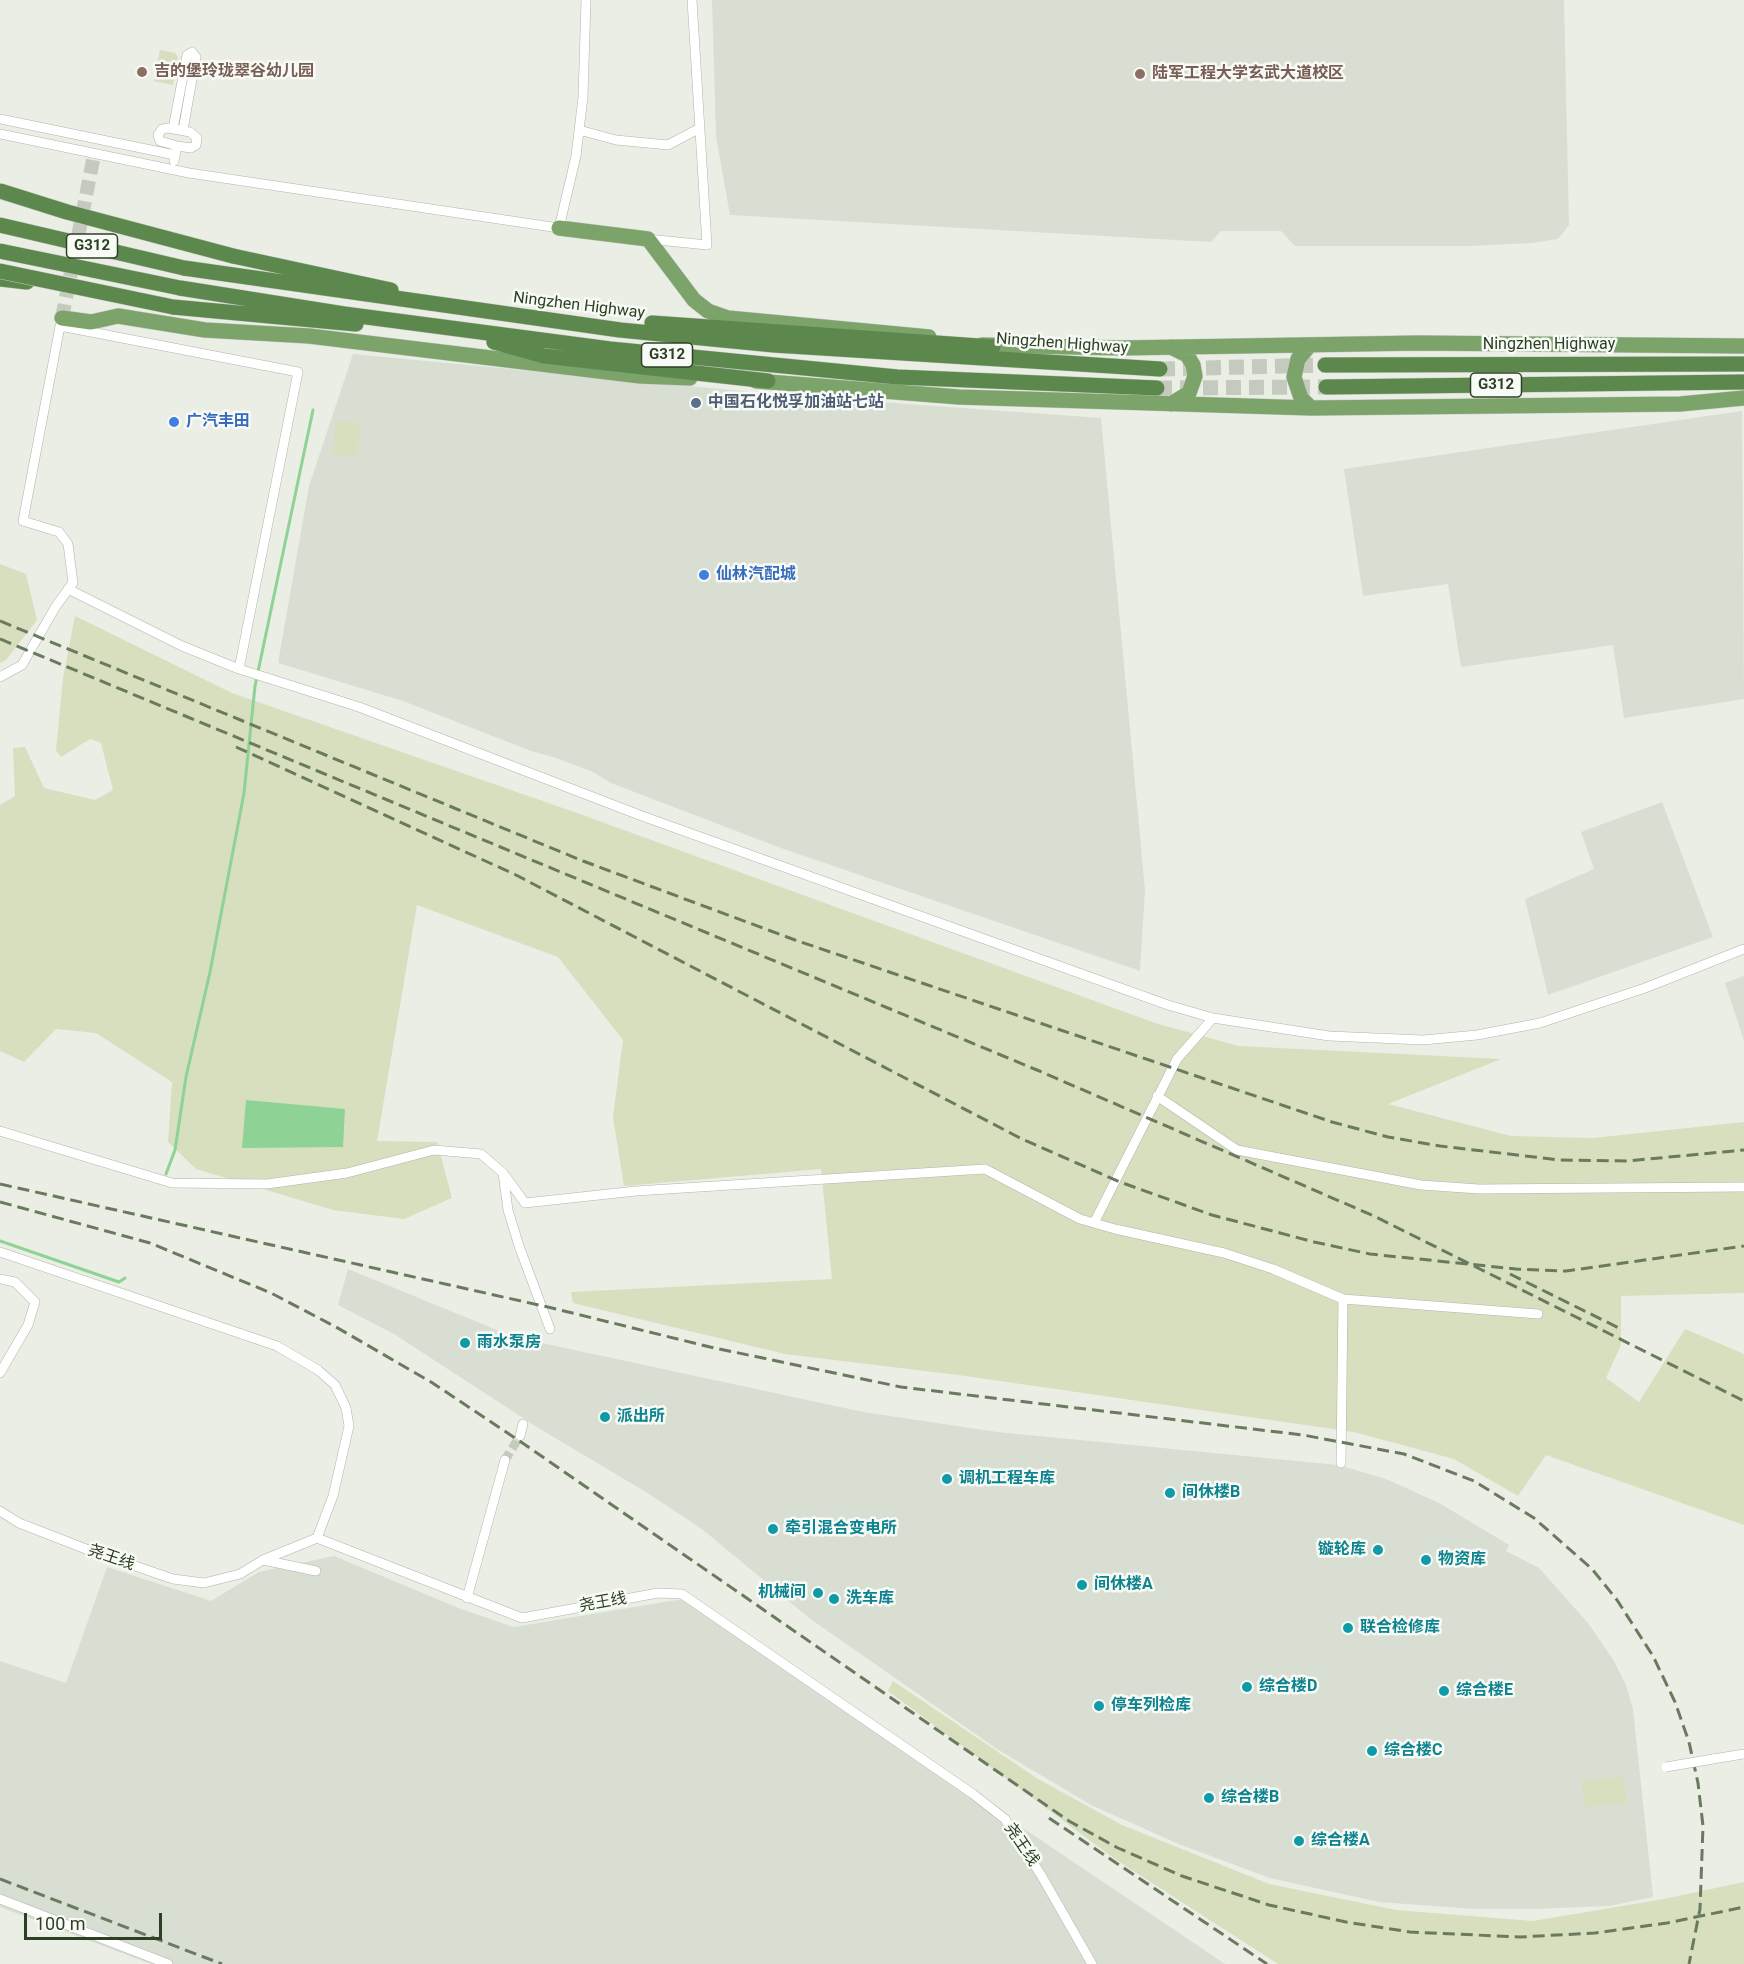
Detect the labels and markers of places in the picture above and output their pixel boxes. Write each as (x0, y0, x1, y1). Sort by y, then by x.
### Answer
place label: 吉的堡玲珑翠谷幼儿园 (154, 62, 314, 82)
place label: 陆军工程大学玄武大道校区 (1152, 64, 1344, 84)
marker: 吉的堡玲珑翠谷幼儿园 (135, 65, 149, 79)
marker: 陆军工程大学玄武大道校区 (1133, 67, 1147, 81)
place label: 中国石化悦孚加油站七站 (708, 393, 884, 413)
marker: 中国石化悦孚加油站七站 (689, 396, 703, 410)
place label: 广汽丰田 (186, 412, 250, 432)
marker: 广汽丰田 (167, 415, 181, 429)
place label: 仙林汽配城 (716, 565, 796, 585)
marker: 仙林汽配城 (697, 568, 711, 582)
place label: 雨水泵房 (477, 1333, 541, 1353)
marker: 雨水泵房 (458, 1336, 472, 1350)
place label: 派出所 (617, 1407, 665, 1427)
marker: 派出所 (598, 1410, 612, 1424)
place label: 调机工程车库 (959, 1469, 1055, 1489)
marker: 调机工程车库 (940, 1472, 954, 1486)
place label: 间休楼B (1182, 1483, 1240, 1503)
marker: 间休楼B (1163, 1486, 1177, 1500)
place label: 牵引混合变电所 (785, 1519, 897, 1539)
marker: 牵引混合变电所 (766, 1522, 780, 1536)
place label: 镟轮库 (1318, 1540, 1366, 1560)
marker: 镟轮库 (1371, 1543, 1385, 1557)
place label: 物资库 (1438, 1550, 1486, 1570)
marker: 物资库 (1419, 1553, 1433, 1567)
place label: 间休楼A (1094, 1575, 1153, 1595)
marker: 间休楼A (1075, 1578, 1089, 1592)
place label: 机械间 (758, 1583, 806, 1603)
marker: 机械间 (811, 1586, 825, 1600)
place label: 洗车库 (846, 1589, 894, 1609)
marker: 洗车库 (827, 1592, 841, 1606)
place label: 联合检修库 (1360, 1618, 1440, 1638)
marker: 联合检修库 (1341, 1621, 1355, 1635)
place label: 综合楼D (1259, 1677, 1317, 1697)
marker: 综合楼D (1240, 1680, 1254, 1694)
place label: 综合楼E (1456, 1681, 1513, 1701)
marker: 综合楼E (1437, 1684, 1451, 1698)
place label: 停车列检库 (1111, 1696, 1191, 1716)
marker: 停车列检库 (1092, 1699, 1106, 1713)
place label: 综合楼C (1384, 1741, 1442, 1761)
marker: 综合楼C (1365, 1744, 1379, 1758)
place label: 综合楼B (1221, 1788, 1279, 1808)
marker: 综合楼B (1202, 1791, 1216, 1805)
place label: 综合楼A (1311, 1831, 1370, 1851)
marker: 综合楼A (1292, 1834, 1306, 1848)

